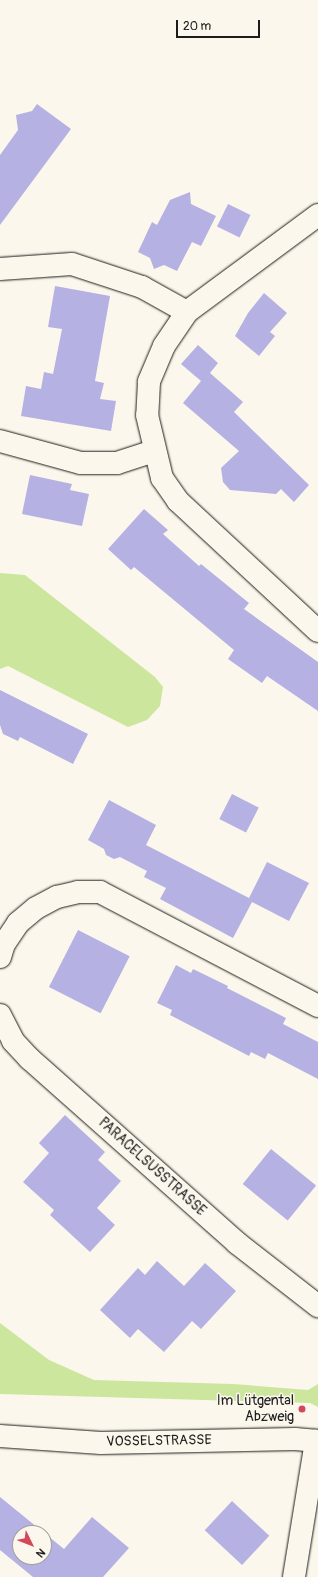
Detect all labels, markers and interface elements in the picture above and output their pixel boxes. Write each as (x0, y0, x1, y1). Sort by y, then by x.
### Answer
scale bar (178, 12, 262, 38)
text: 20 m (183, 19, 211, 34)
street label: PARACELSUSSTRASSE (95, 1114, 209, 1220)
place label: Im Lütgental Abzweig (217, 1393, 294, 1426)
marker: Im Lütgental Abzweig (297, 1404, 307, 1414)
street label: VOSSELSTRASSE (106, 1432, 212, 1450)
north arrow (12, 1525, 52, 1565)
text: N (33, 1546, 48, 1560)

